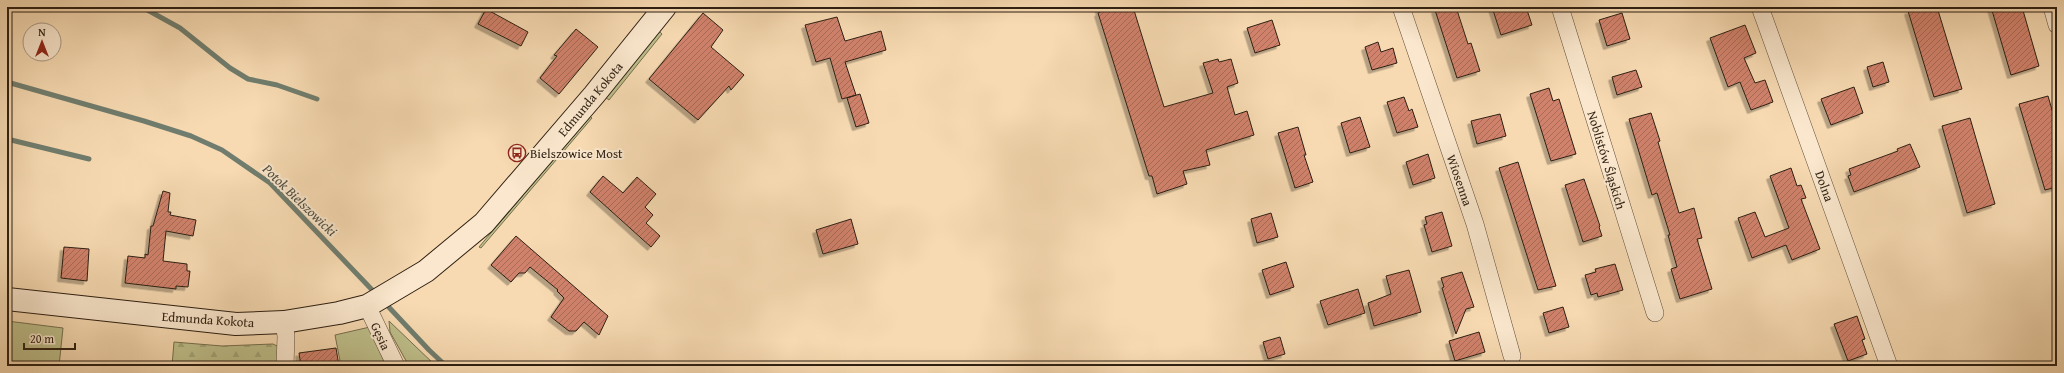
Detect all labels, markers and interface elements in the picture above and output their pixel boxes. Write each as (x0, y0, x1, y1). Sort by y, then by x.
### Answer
north arrow (22, 22, 62, 62)
text: N (38, 24, 46, 40)
street label: Edmunda Kokota (553, 57, 628, 141)
street label: Noblistów Śląskich (1583, 109, 1631, 212)
bus stop icon: Bielszowice Most (507, 143, 527, 163)
place label: Bielszowice Most (530, 144, 623, 163)
street label: Wiosenna (1442, 152, 1477, 209)
water label: Potok Bielszowicki (258, 159, 342, 241)
street label: Dolna (1810, 168, 1839, 205)
street label: Edmunda Kokota (161, 307, 256, 332)
street label: Gęsia (366, 319, 396, 354)
scale bar (24, 325, 75, 351)
text: 20 m (30, 330, 54, 347)

